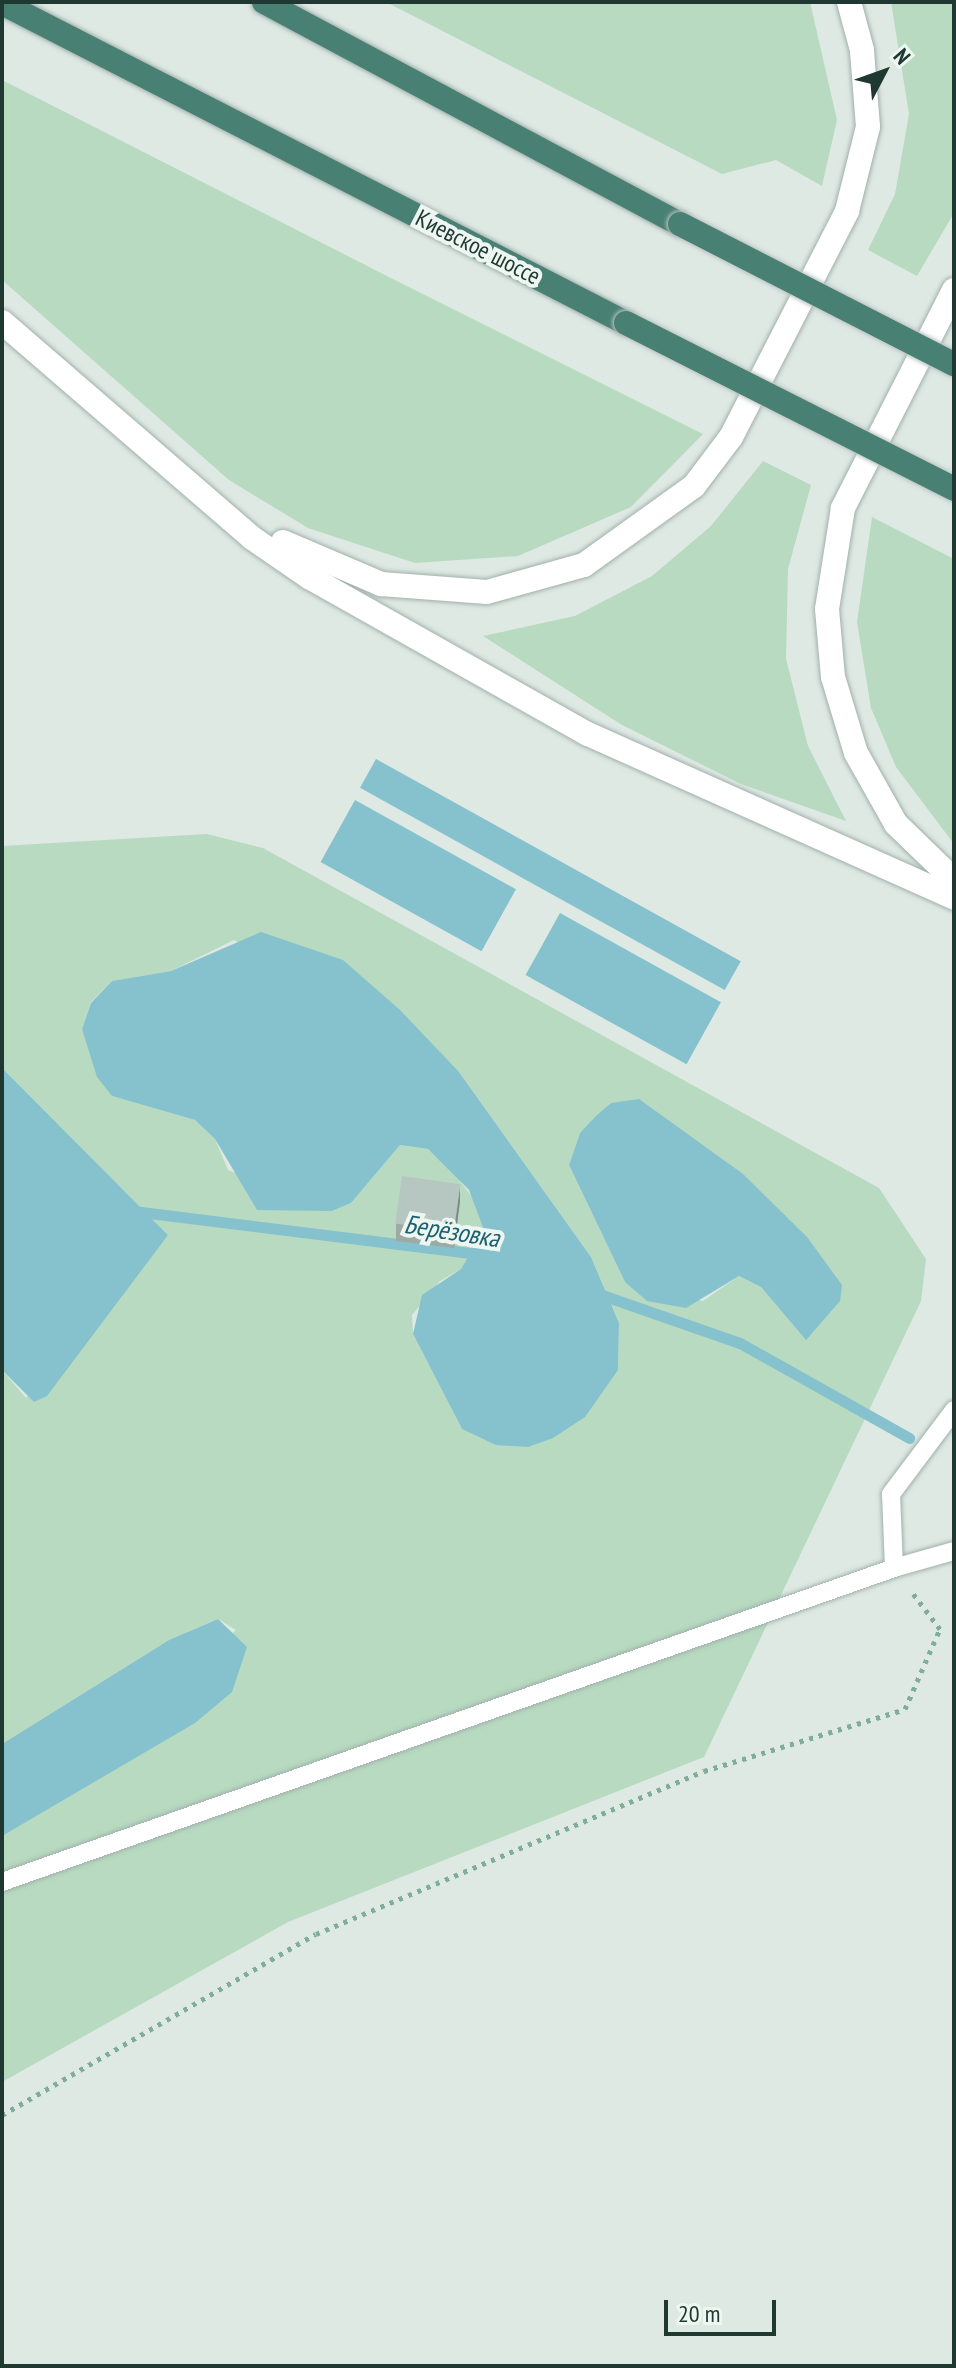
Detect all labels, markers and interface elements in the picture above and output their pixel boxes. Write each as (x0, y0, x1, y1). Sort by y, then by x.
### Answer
north arrow (844, 32, 924, 112)
text: N (888, 43, 917, 70)
street label: Киевское шоссе (411, 203, 545, 291)
water label: Берёзовка (402, 1208, 502, 1254)
scale bar (668, 2284, 780, 2334)
text: 20 m (678, 2298, 720, 2329)

